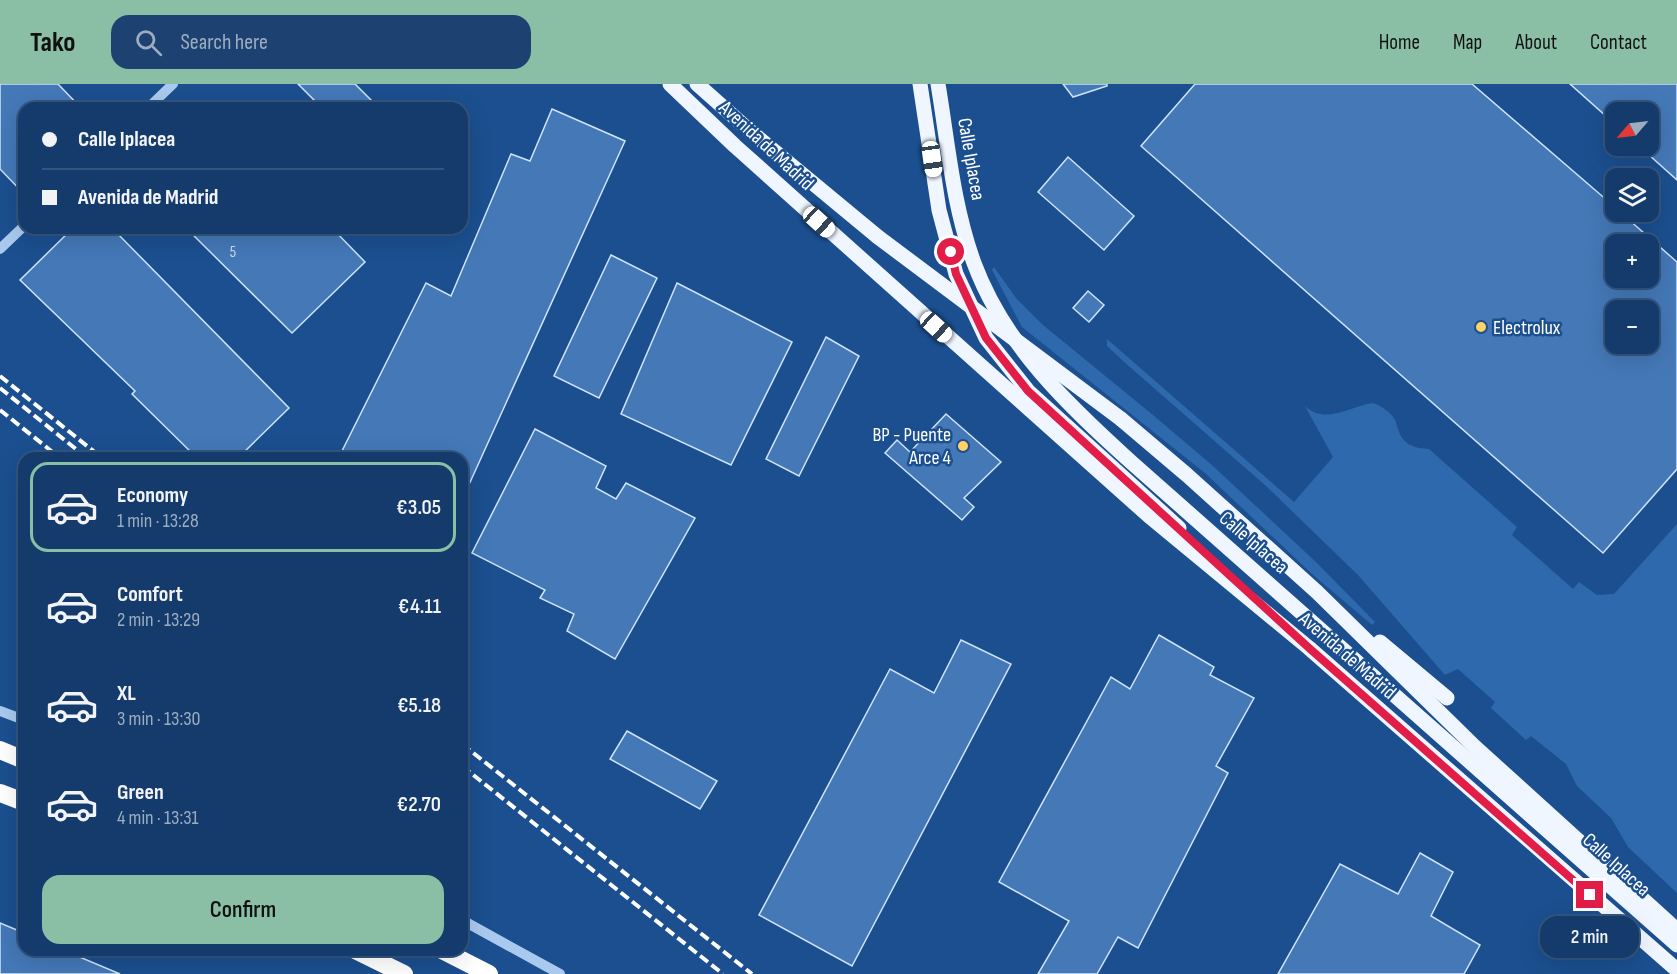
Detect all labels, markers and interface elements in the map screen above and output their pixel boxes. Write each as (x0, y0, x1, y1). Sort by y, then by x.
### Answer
search box (111, 15, 531, 69)
text: Tako (30, 26, 75, 59)
icon: search (132, 26, 165, 59)
text: Search here (180, 29, 268, 56)
text: Home (1379, 30, 1420, 55)
text: Map (1453, 30, 1482, 55)
text: About (1515, 30, 1557, 55)
text: Contact (1590, 30, 1647, 55)
street label: Avenida de Madrid (713, 95, 819, 196)
north arrow (1605, 102, 1659, 156)
map controls (1605, 102, 1659, 354)
street label: Calle Iplacea (952, 116, 990, 202)
text: Calle Iplacea (78, 126, 175, 153)
car (921, 140, 943, 178)
button: layers (1605, 168, 1659, 222)
text: Avenida de Madrid (78, 184, 218, 211)
car (800, 203, 838, 241)
button: + (1605, 234, 1659, 288)
route start (937, 238, 964, 265)
house number: 5 (230, 243, 236, 262)
button: − (1605, 300, 1659, 354)
car (917, 308, 955, 346)
place label: Electrolux (1493, 316, 1561, 340)
marker: Electrolux (1474, 320, 1488, 334)
place label: BP - Puente Arce 4 (872, 423, 951, 470)
marker: BP - Puente Arce 4 (956, 439, 970, 453)
icon: car (45, 480, 99, 534)
text: Economy (117, 482, 188, 509)
text: €3.05 (396, 494, 441, 521)
street label: Calle Iplacea (1214, 506, 1293, 579)
text: 1 min · 13:28 (117, 509, 199, 533)
icon: car (45, 579, 99, 633)
text: Comfort (117, 581, 183, 608)
text: €4.11 (398, 593, 441, 620)
street label: Avenida de Madrid (1293, 606, 1401, 704)
text: 2 min · 13:29 (117, 608, 200, 632)
icon: car (45, 678, 99, 732)
text: XL (117, 680, 136, 707)
text: €5.18 (397, 692, 441, 719)
text: 3 min · 13:30 (117, 707, 200, 731)
icon: car (45, 777, 99, 831)
text: Green (117, 779, 164, 806)
text: €2.70 (397, 791, 441, 818)
text: 4 min · 13:31 (117, 806, 199, 830)
street label: Calle Iplacea (1577, 828, 1655, 901)
button: Confirm (42, 875, 444, 944)
route end (1576, 881, 1603, 908)
callout: 2 min (1540, 916, 1640, 958)
text: 2 min (1571, 925, 1608, 949)

